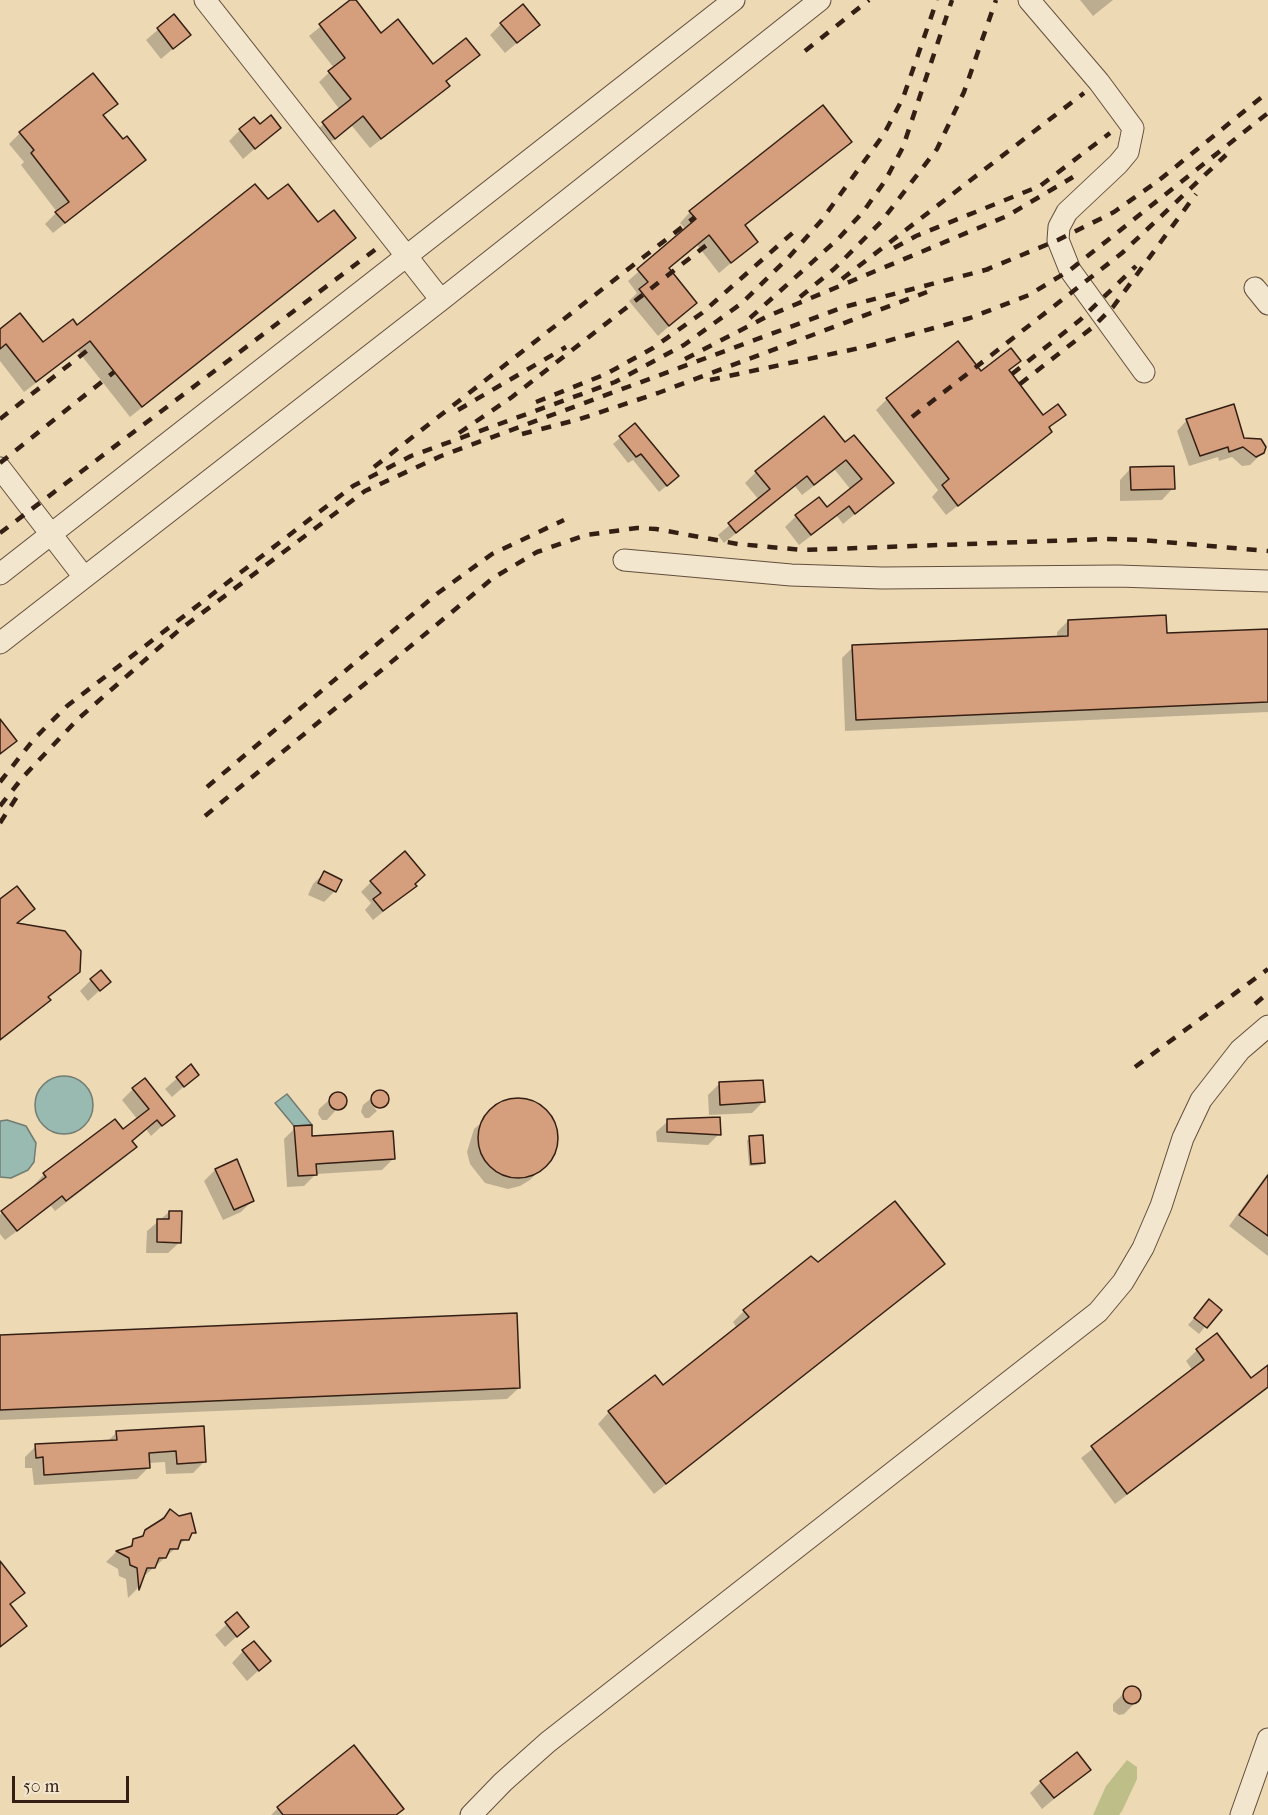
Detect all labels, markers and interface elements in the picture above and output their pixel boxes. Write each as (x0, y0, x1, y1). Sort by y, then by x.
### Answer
scale bar (15, 1764, 132, 1802)
text: 50 m (23, 1776, 59, 1797)

